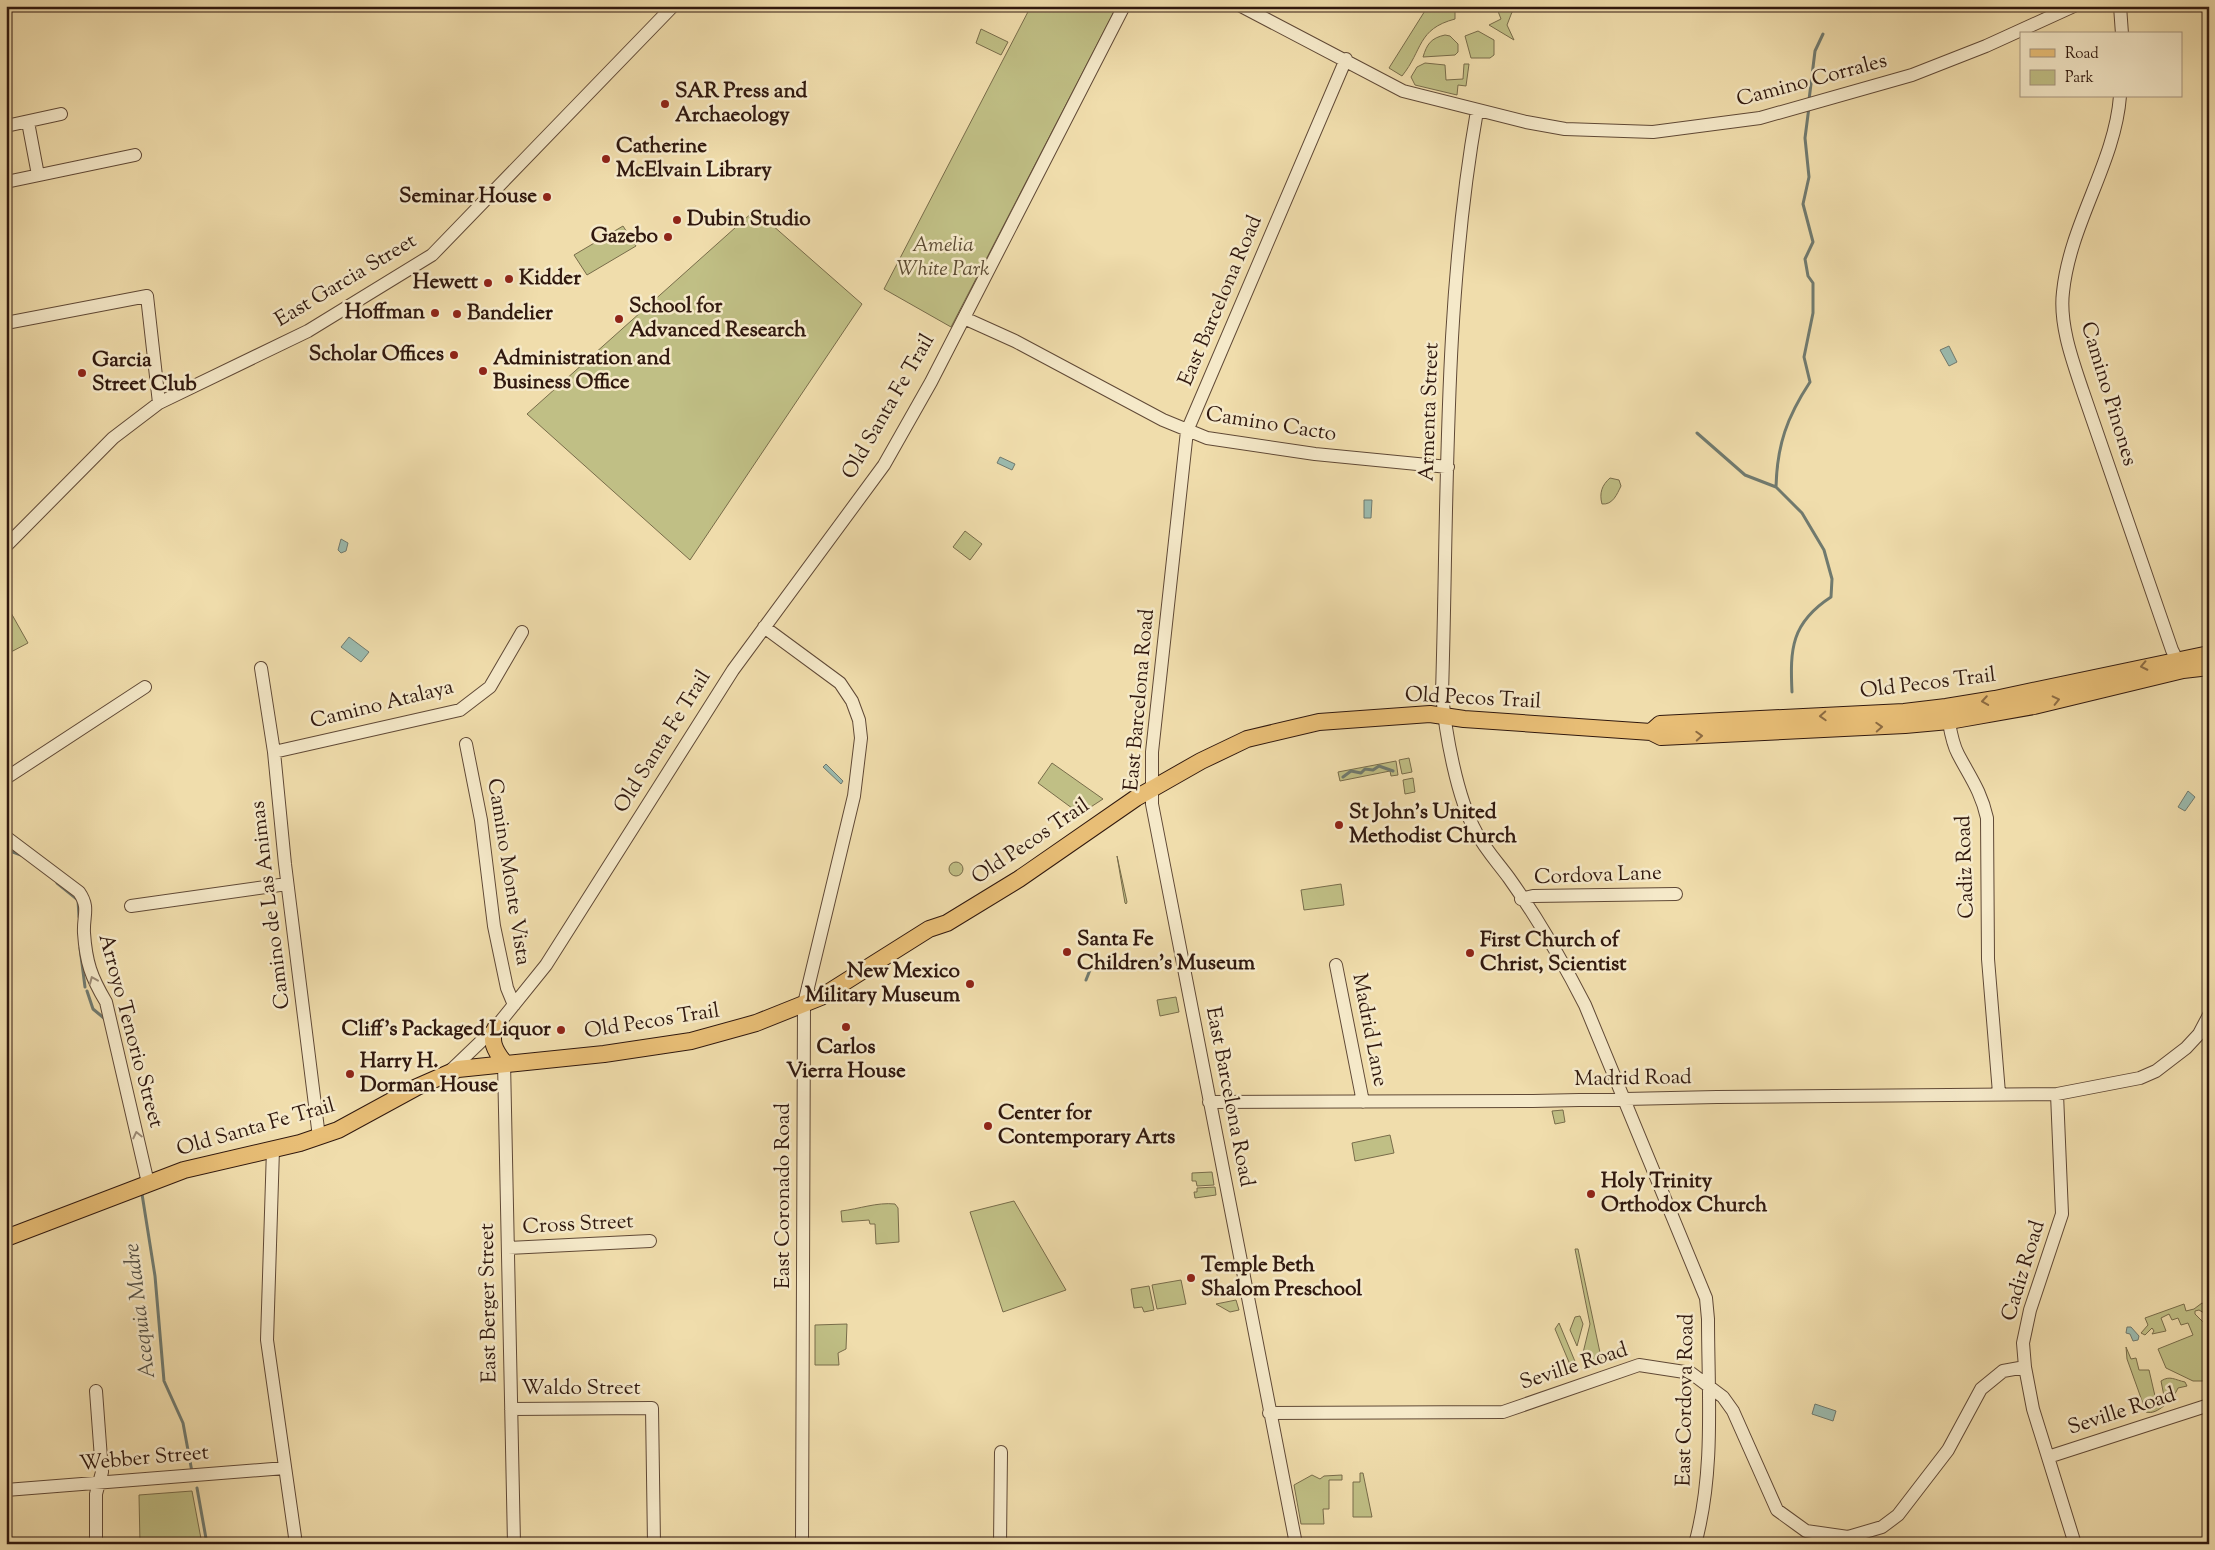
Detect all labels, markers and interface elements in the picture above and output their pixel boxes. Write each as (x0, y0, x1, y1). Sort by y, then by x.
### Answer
legend (2020, 32, 2182, 98)
text: Road (2065, 44, 2099, 65)
street label: Camino Corrales (1733, 46, 1891, 116)
text: Park (2065, 68, 2094, 89)
place label: SAR Press and Archaeology (675, 77, 808, 131)
marker: SAR Press and Archaeology (659, 98, 671, 110)
place label: Catherine McElvain Library (616, 132, 772, 186)
marker: Catherine McElvain Library (600, 153, 612, 165)
place label: Seminar House (399, 182, 537, 212)
marker: Seminar House (541, 191, 553, 203)
place label: Dubin Studio (687, 205, 811, 235)
street label: East Barcelona Road (1171, 211, 1271, 391)
marker: Dubin Studio (671, 214, 683, 226)
place label: Gazebo (591, 222, 659, 252)
street label: East Garcia Street (269, 227, 423, 335)
marker: Gazebo (662, 231, 674, 243)
park label: Amelia White Park (897, 231, 990, 285)
place label: Kidder (519, 264, 581, 294)
place label: Hewett (413, 268, 479, 298)
marker: Kidder (503, 273, 515, 285)
marker: Hewett (482, 277, 494, 289)
place label: School for Advanced Research (629, 292, 807, 346)
place label: Hoffman (345, 298, 426, 328)
place label: Bandelier (467, 299, 553, 329)
marker: Hoffman (429, 307, 441, 319)
marker: Bandelier (451, 308, 463, 320)
marker: School for Advanced Research (613, 313, 625, 325)
street label: Camino Pinones (2072, 318, 2144, 470)
street label: Old Santa Fe Trail (835, 329, 943, 485)
place label: Scholar Offices (309, 340, 444, 370)
street label: Armenta Street (1413, 342, 1447, 482)
place label: Administration and Business Office (493, 344, 671, 398)
place label: Garcia Street Club (92, 346, 197, 400)
marker: Scholar Offices (448, 349, 460, 361)
marker: Administration and Business Office (477, 365, 489, 377)
marker: Garcia Street Club (76, 367, 88, 379)
street label: Camino Cacto (1204, 400, 1338, 450)
street label: East Barcelona Road (1117, 607, 1163, 792)
one-way arrow (2139, 660, 2148, 671)
street label: Old Pecos Trail (1858, 661, 1998, 707)
street label: Old Santa Fe Trail (607, 665, 719, 819)
street label: Camino Atalaya (307, 673, 457, 737)
street label: Old Pecos Trail (1404, 680, 1542, 718)
one-way arrow (1981, 695, 1989, 706)
one-way arrow (2052, 695, 2061, 706)
one-way arrow (1819, 710, 1827, 721)
one-way arrow (1875, 721, 1883, 732)
one-way arrow (1695, 730, 1703, 741)
street label: Camino Monte Vista (478, 776, 538, 968)
street label: Old Pecos Trail (966, 791, 1096, 893)
place label: St John's United Methodist Church (1349, 798, 1518, 852)
street label: Camino de Las Animas (243, 799, 299, 1011)
street label: Cadiz Road (1949, 815, 1983, 919)
marker: St John's United Methodist Church (1333, 819, 1345, 831)
street label: Cordova Lane (1534, 859, 1662, 893)
place label: Santa Fe Children's Museum (1077, 925, 1256, 979)
place label: First Church of Christ, Scientist (1480, 926, 1627, 980)
street label: Arroyo Tenorio Street (90, 931, 170, 1131)
marker: Santa Fe Children's Museum (1061, 946, 1073, 958)
marker: First Church of Christ, Scientist (1464, 947, 1476, 959)
place label: New Mexico Military Museum (805, 957, 961, 1011)
street label: Madrid Lane (1343, 971, 1395, 1089)
one-way arrow (89, 976, 100, 985)
marker: New Mexico Military Museum (964, 978, 976, 990)
street label: Old Pecos Trail (582, 996, 722, 1048)
street label: East Barcelona Road (1197, 1004, 1261, 1190)
place label: Cliff's Packaged Liquor (341, 1015, 551, 1045)
marker: Carlos Vierra House (840, 1021, 852, 1033)
marker: Cliff's Packaged Liquor (555, 1024, 567, 1036)
place label: Carlos Vierra House (786, 1033, 906, 1087)
place label: Harry H. Dorman House (360, 1047, 498, 1101)
street label: Madrid Road (1574, 1063, 1692, 1095)
marker: Harry H. Dorman House (344, 1068, 356, 1080)
street label: Old Santa Fe Trail (173, 1091, 339, 1165)
place label: Center for Contemporary Arts (998, 1099, 1175, 1153)
street label: East Coronado Road (769, 1103, 799, 1289)
marker: Center for Contemporary Arts (982, 1120, 994, 1132)
one-way arrow (132, 1131, 143, 1140)
place label: Holy Trinity Orthodox Church (1601, 1167, 1768, 1221)
marker: Holy Trinity Orthodox Church (1585, 1188, 1597, 1200)
street label: Cross Street (522, 1207, 634, 1243)
street label: Cadiz Road (1995, 1217, 2054, 1325)
street label: East Berger Street (473, 1223, 505, 1383)
water label: Acequia Madre (117, 1241, 165, 1381)
place label: Temple Beth Shalom Preschool (1201, 1251, 1362, 1305)
marker: Temple Beth Shalom Preschool (1185, 1272, 1197, 1284)
street label: East Cordova Road (1669, 1313, 1703, 1487)
street label: Seville Road (1516, 1335, 1632, 1399)
street label: Waldo Street (521, 1374, 641, 1404)
street label: Seville Road (2064, 1380, 2180, 1444)
street label: Webber Street (78, 1438, 210, 1480)

